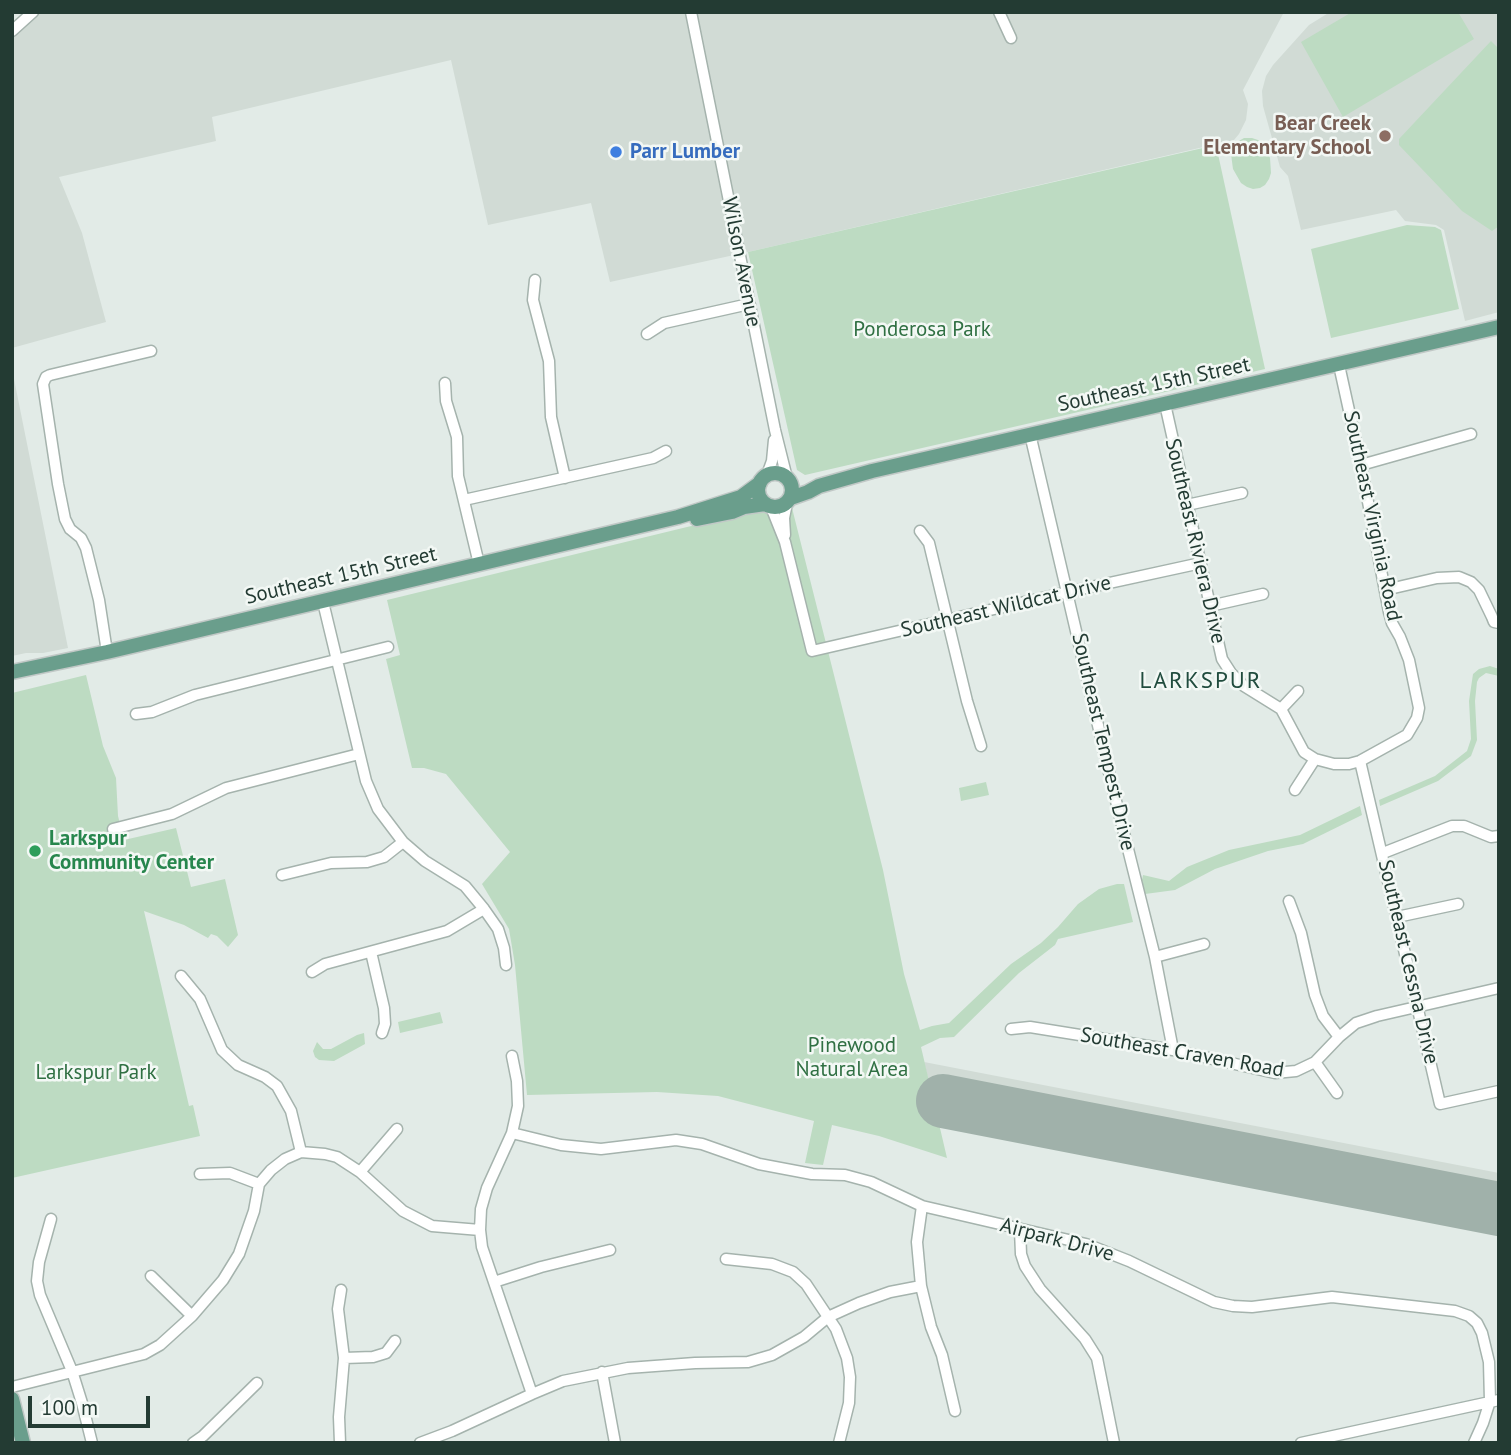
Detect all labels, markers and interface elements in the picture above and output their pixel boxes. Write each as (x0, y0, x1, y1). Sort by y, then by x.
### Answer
place label: Bear Creek Elementary School (1203, 111, 1371, 161)
marker: Bear Creek Elementary School (1377, 128, 1393, 144)
place label: Parr Lumber (630, 139, 740, 165)
marker: Parr Lumber (608, 144, 624, 160)
street label: Wilson Avenue (716, 195, 766, 329)
park label: Ponderosa Park (853, 317, 991, 343)
street label: Southeast 15th Street (1056, 352, 1252, 418)
street label: Southeast Virginia Road (1337, 409, 1407, 623)
street label: Southeast Riviera Drive (1159, 436, 1231, 646)
street label: Southeast 15th Street (243, 542, 439, 610)
street label: Southeast Wildcat Drive (898, 571, 1114, 643)
street label: Southeast Tempest Drive (1066, 631, 1140, 853)
district label: LARKSPUR (1141, 667, 1261, 695)
place label: Larkspur Community Center (49, 826, 214, 876)
marker: Larkspur Community Center (27, 843, 43, 859)
street label: Southeast Cessna Drive (1372, 857, 1444, 1067)
street label: Southeast Craven Road (1078, 1023, 1286, 1083)
park label: Pinewood Natural Area (796, 1033, 908, 1083)
park label: Larkspur Park (36, 1060, 156, 1086)
street label: Airpark Drive (997, 1213, 1117, 1267)
scale bar (32, 1382, 154, 1426)
text: 100 m (41, 1394, 98, 1421)

